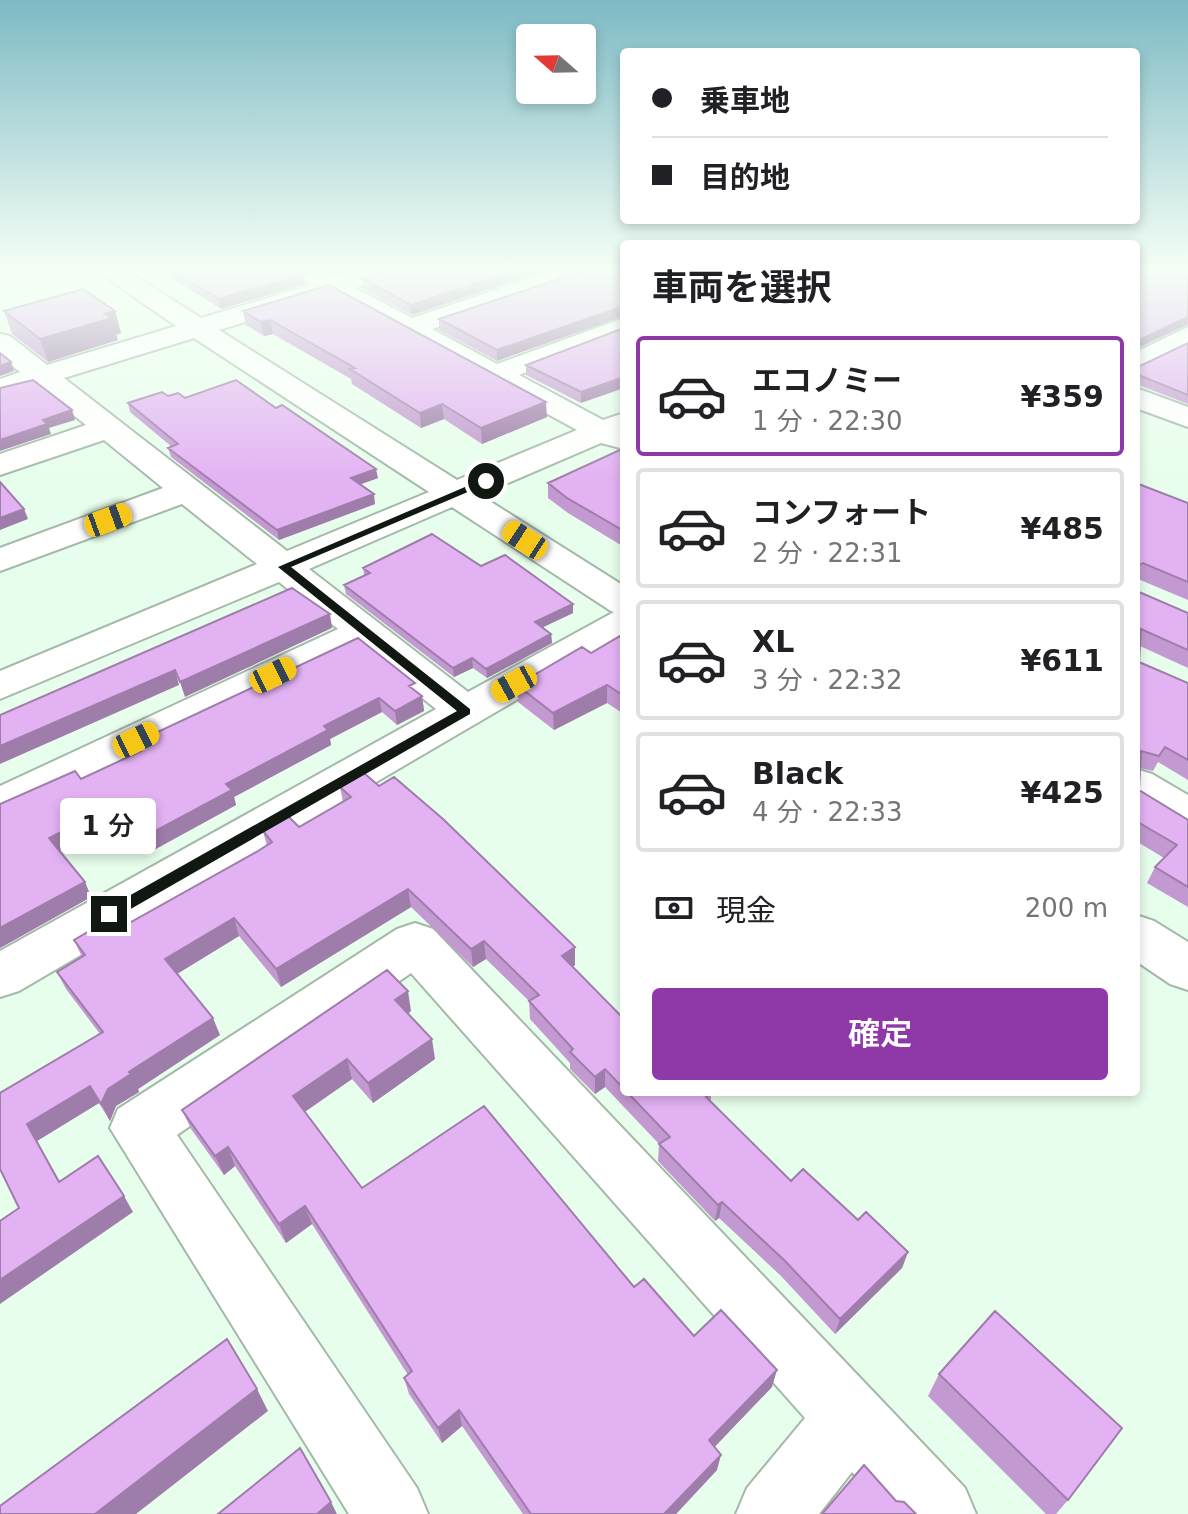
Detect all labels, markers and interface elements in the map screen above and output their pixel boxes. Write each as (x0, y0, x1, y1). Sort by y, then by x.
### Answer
north arrow (516, 24, 596, 104)
map controls (516, 24, 596, 104)
text: 乗車地 (700, 83, 790, 118)
text: 目的地 (700, 160, 790, 195)
text: 車両を選択 (652, 267, 832, 308)
icon: car (656, 360, 728, 432)
text: エコノミー (752, 363, 902, 398)
text: ¥359 (1021, 379, 1104, 414)
text: 1 分 · 22:30 (752, 406, 903, 436)
route start (468, 463, 504, 499)
icon: car (656, 492, 728, 564)
text: コンフォート (752, 495, 931, 530)
car (81, 501, 135, 539)
text: ¥485 (1021, 511, 1104, 546)
car (498, 517, 552, 563)
text: 2 分 · 22:31 (752, 538, 903, 568)
icon: car (656, 624, 728, 696)
text: XL (752, 624, 794, 659)
text: ¥611 (1021, 643, 1104, 678)
car (246, 654, 300, 696)
car (487, 662, 541, 706)
text: 3 分 · 22:32 (752, 665, 903, 695)
car (109, 719, 163, 761)
icon: car (656, 756, 728, 828)
text: Black (752, 756, 843, 791)
text: ¥425 (1021, 775, 1104, 810)
text: 4 分 · 22:33 (752, 797, 903, 827)
callout: 1 分 (61, 798, 157, 854)
text: 1 分 (81, 811, 135, 841)
icon: cash (652, 886, 696, 930)
text: 現金 (716, 893, 776, 928)
text: 200 m (1025, 893, 1108, 923)
route end (91, 896, 127, 932)
button: 確定 (652, 988, 1108, 1080)

